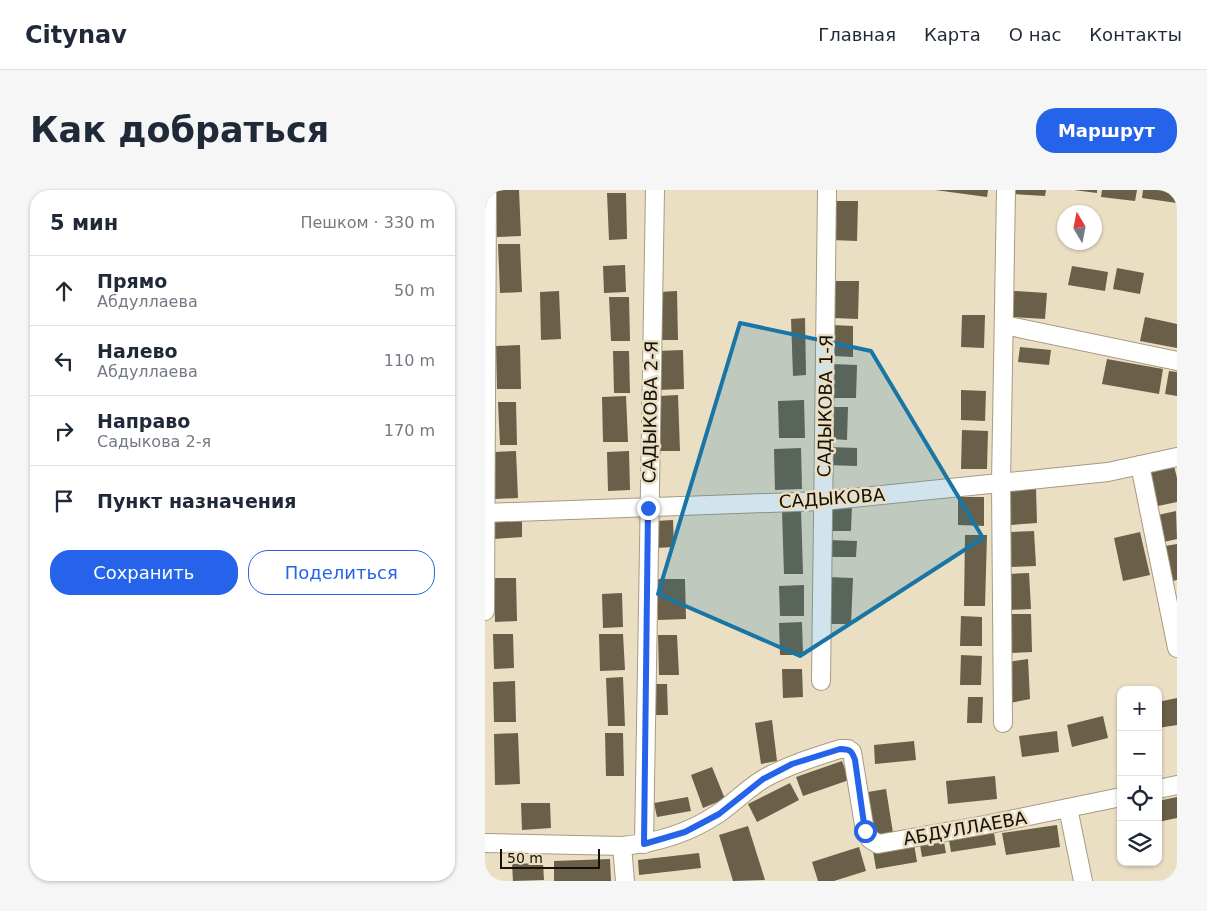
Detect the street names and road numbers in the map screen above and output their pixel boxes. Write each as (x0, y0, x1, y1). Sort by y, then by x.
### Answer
street label: САДЫКОВА 1-Я (813, 335, 837, 477)
street label: САДЫКОВА 2-Я (638, 341, 662, 483)
street label: САДЫКОВА (778, 484, 887, 512)
street label: АБДУЛЛАЕВА (902, 807, 1029, 849)

